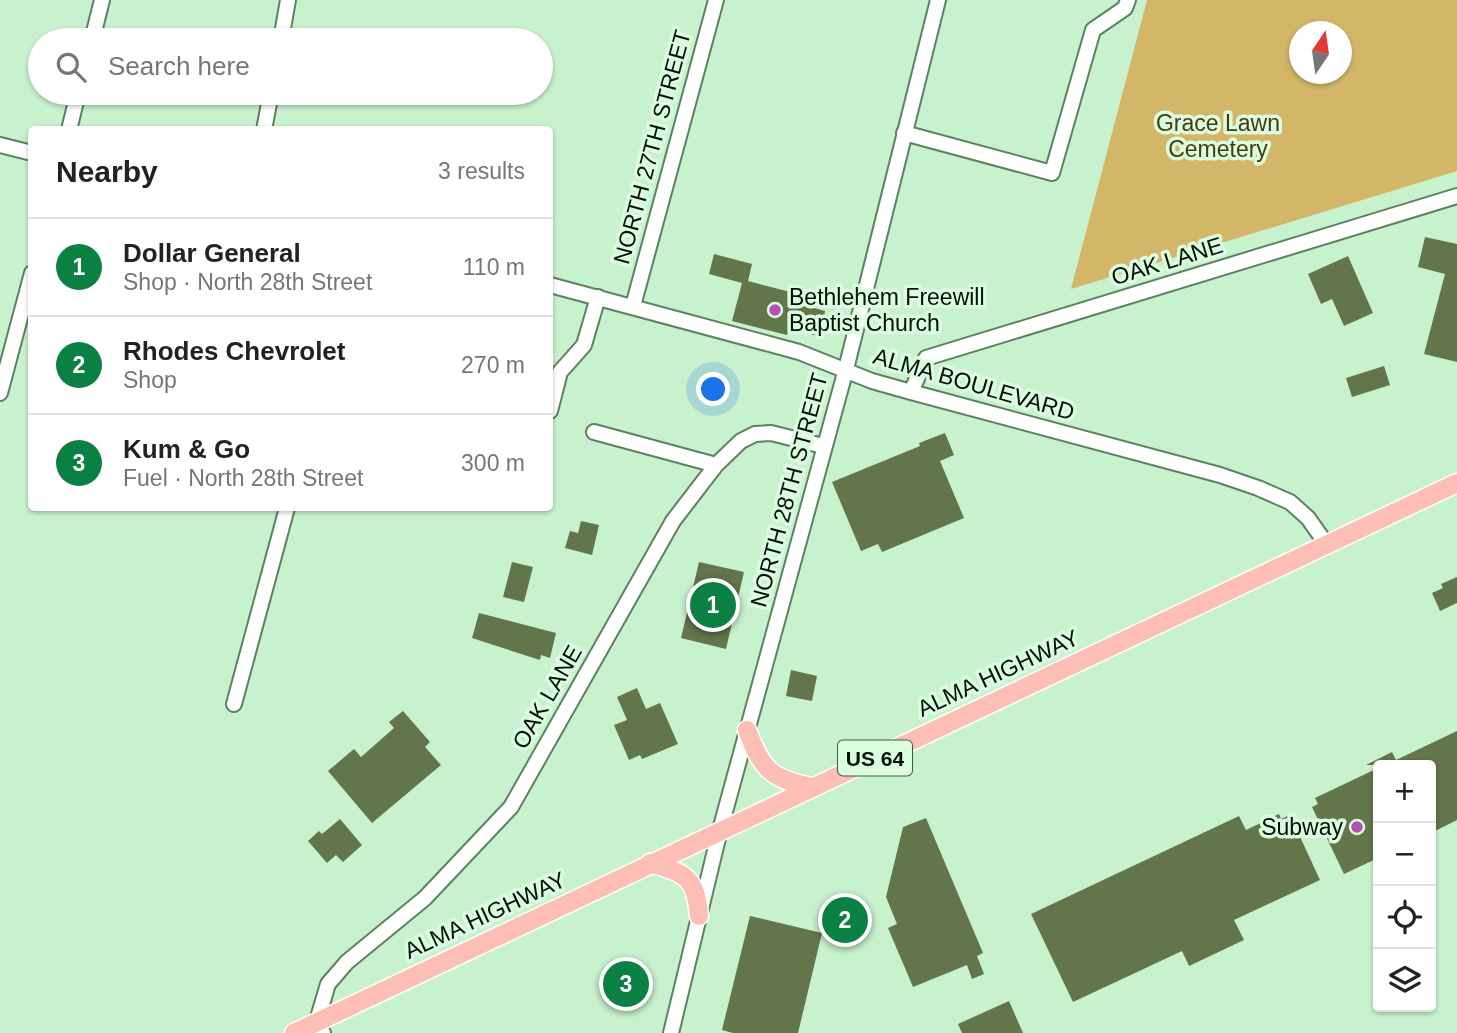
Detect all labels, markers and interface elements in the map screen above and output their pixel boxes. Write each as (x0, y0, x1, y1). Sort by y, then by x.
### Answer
north arrow (1289, 21, 1352, 84)
street label: NORTH 27TH STREET (608, 27, 696, 267)
search box (28, 28, 553, 105)
icon: search (52, 48, 90, 86)
text: Search here (108, 51, 250, 81)
park label: Grace Lawn Cemetery (1156, 110, 1280, 162)
text: Nearby (56, 155, 158, 188)
text: 3 results (438, 158, 525, 184)
street label: OAK LANE (1108, 232, 1226, 290)
text: Dollar General (123, 238, 301, 268)
text: 1 (73, 254, 85, 280)
text: 110 m (463, 254, 525, 280)
text: Shop · North 28th Street (123, 269, 372, 295)
place label: Bethlehem Freewill Baptist Church (789, 284, 985, 336)
marker: Bethlehem Freewill Baptist Church (767, 302, 783, 318)
text: Rhodes Chevrolet (123, 336, 346, 366)
street label: ALMA BOULEVARD (870, 343, 1078, 425)
text: 2 (73, 352, 85, 378)
text: 270 m (461, 352, 525, 378)
text: Shop (123, 367, 177, 393)
street label: NORTH 28TH STREET (745, 370, 833, 610)
your location (696, 372, 730, 406)
text: Kum & Go (123, 434, 250, 464)
text: 3 (73, 450, 85, 476)
text: 300 m (461, 450, 525, 476)
text: Fuel · North 28th Street (123, 465, 363, 491)
pin: 1 (690, 579, 736, 631)
street label: ALMA HIGHWAY (913, 624, 1083, 722)
street label: OAK LANE (507, 641, 587, 753)
road number: US 64 (838, 740, 912, 776)
map controls (1373, 760, 1436, 1012)
button: + (1373, 760, 1436, 823)
place label: Subway (1261, 814, 1343, 840)
marker: Subway (1349, 819, 1365, 835)
button: − (1373, 823, 1436, 886)
street label: ALMA HIGHWAY (400, 866, 570, 964)
button: locate (1373, 886, 1436, 949)
pin: 2 (822, 894, 868, 946)
button: layers (1373, 949, 1436, 1012)
pin: 3 (603, 958, 649, 1010)

